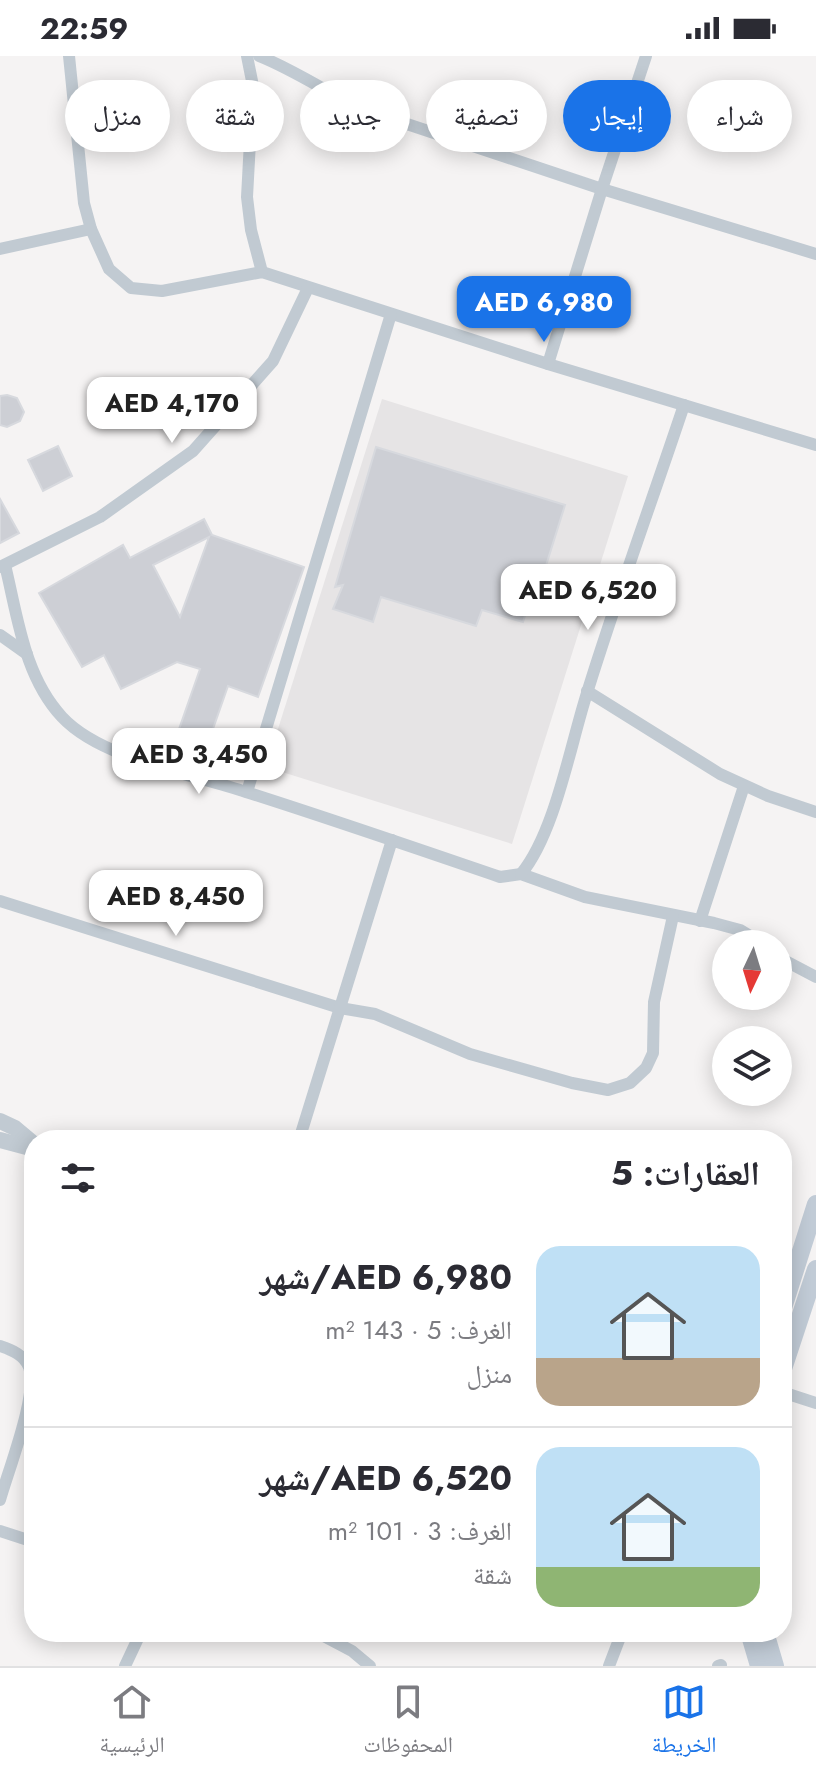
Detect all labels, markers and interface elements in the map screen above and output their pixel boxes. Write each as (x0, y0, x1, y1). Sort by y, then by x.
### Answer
text: 22:59 (40, 7, 128, 50)
chip: منزل (65, 80, 170, 152)
chip: شقة (186, 80, 284, 152)
chip: جديد (300, 80, 410, 152)
chip: تصفية (426, 80, 547, 152)
chip: إيجار (563, 80, 671, 152)
chip: شراء (687, 80, 792, 152)
pin: AED 6,980 (452, 276, 636, 344)
text: AED 6,980 (475, 283, 613, 321)
pin: AED 4,170 (80, 377, 264, 445)
text: AED 4,170 (105, 384, 239, 422)
pin: AED 6,520 (496, 564, 680, 632)
text: AED 6,520 (519, 571, 657, 609)
pin: AED 3,450 (107, 728, 291, 796)
text: AED 3,450 (130, 735, 268, 773)
pin: AED 8,450 (84, 870, 268, 938)
text: AED 8,450 (107, 877, 245, 915)
north arrow (712, 930, 792, 1010)
map controls (712, 930, 792, 1106)
button: layers (712, 1026, 792, 1106)
text: العقارات: 5 (611, 1149, 760, 1198)
icon: filters (56, 1156, 100, 1200)
text: AED 6,980/شهر (260, 1253, 512, 1302)
icon: home (600, 1278, 696, 1374)
text: الغرف: 5 · 143 m² (325, 1311, 512, 1349)
text: منزل (467, 1355, 512, 1393)
text: AED 6,520/شهر (259, 1454, 512, 1503)
icon: home (600, 1479, 696, 1575)
text: الغرف: 3 · 101 m² (328, 1512, 512, 1550)
text: شقة (473, 1556, 512, 1594)
tab: الرئيسية (99, 1680, 165, 1766)
tab: المحفوظات (363, 1680, 453, 1766)
tab: الخريطة (652, 1680, 717, 1766)

